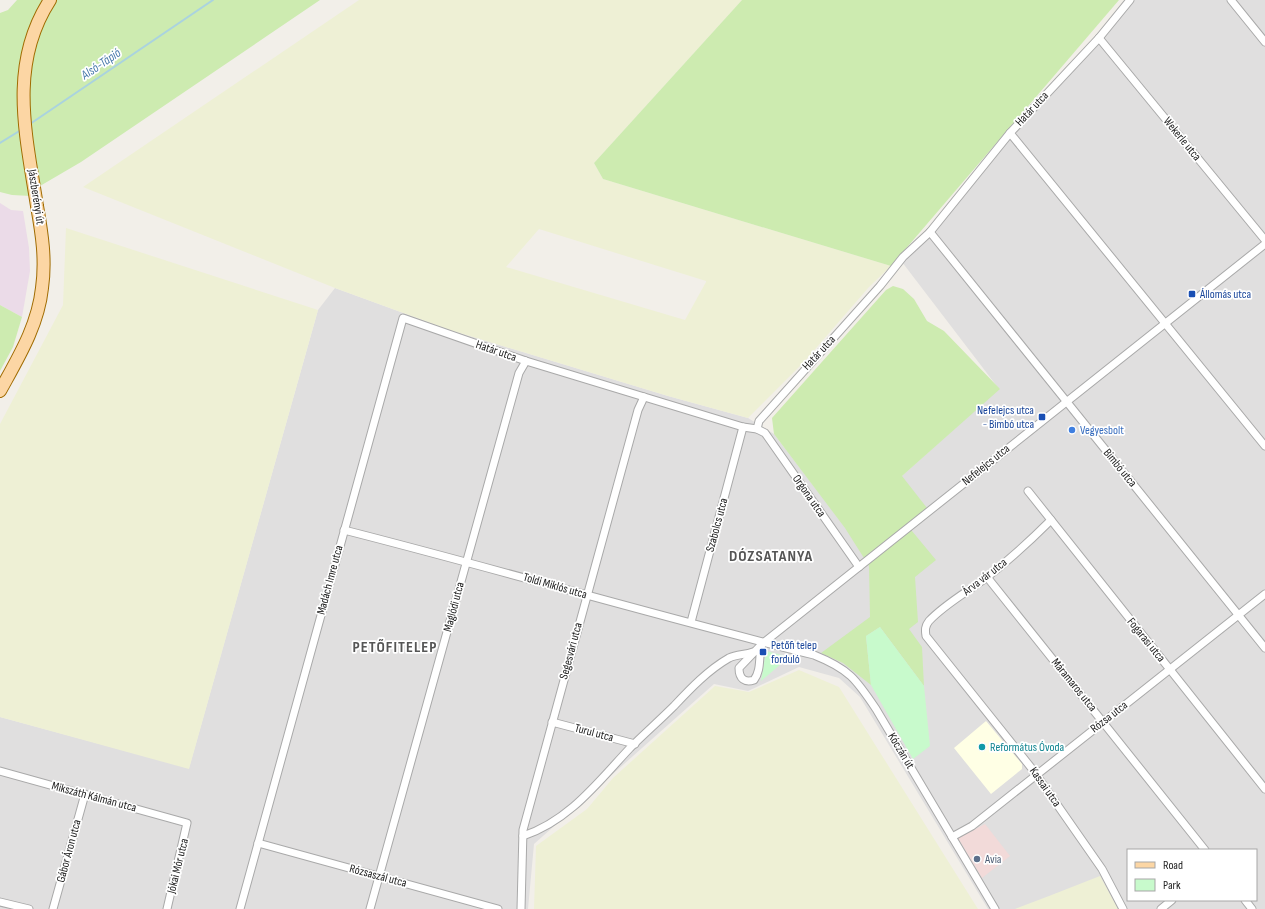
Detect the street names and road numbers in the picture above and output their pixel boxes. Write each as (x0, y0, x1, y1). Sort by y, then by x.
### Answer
street label: Határ utca (1012, 88, 1052, 130)
street label: Wekerle utca (1160, 114, 1204, 164)
street label: Jászberényi út (24, 167, 48, 226)
street label: Határ utca (799, 332, 839, 374)
street label: Határ utca (474, 337, 519, 365)
street label: Nefelejcs utca (959, 441, 1013, 489)
street label: Bimbó utca (1100, 446, 1140, 490)
street label: Orgona utca (789, 472, 829, 520)
street label: Szabolcs utca (703, 496, 731, 554)
street label: Madách Imre utca (314, 543, 347, 616)
street label: Árva vár utca (959, 555, 1010, 600)
street label: Toldi Miklós utca (521, 570, 589, 602)
street label: Maglódi utca (440, 580, 468, 633)
street label: Fogarasi utca (1124, 615, 1169, 666)
street label: Segesvári utca (556, 621, 586, 681)
street label: Máramaros utca (1048, 655, 1100, 715)
street label: Rózsa utca (1087, 698, 1131, 736)
street label: Turul utca (573, 721, 615, 745)
street label: Kóczán út (884, 730, 918, 772)
street label: Kassai utca (1026, 764, 1064, 810)
street label: Mikszáth Kálmán utca (50, 778, 138, 816)
street label: Gábor Áron utca (53, 818, 85, 884)
street label: Jókai Mór utca (164, 837, 192, 896)
street label: Rózsaszál utca (348, 861, 409, 891)

